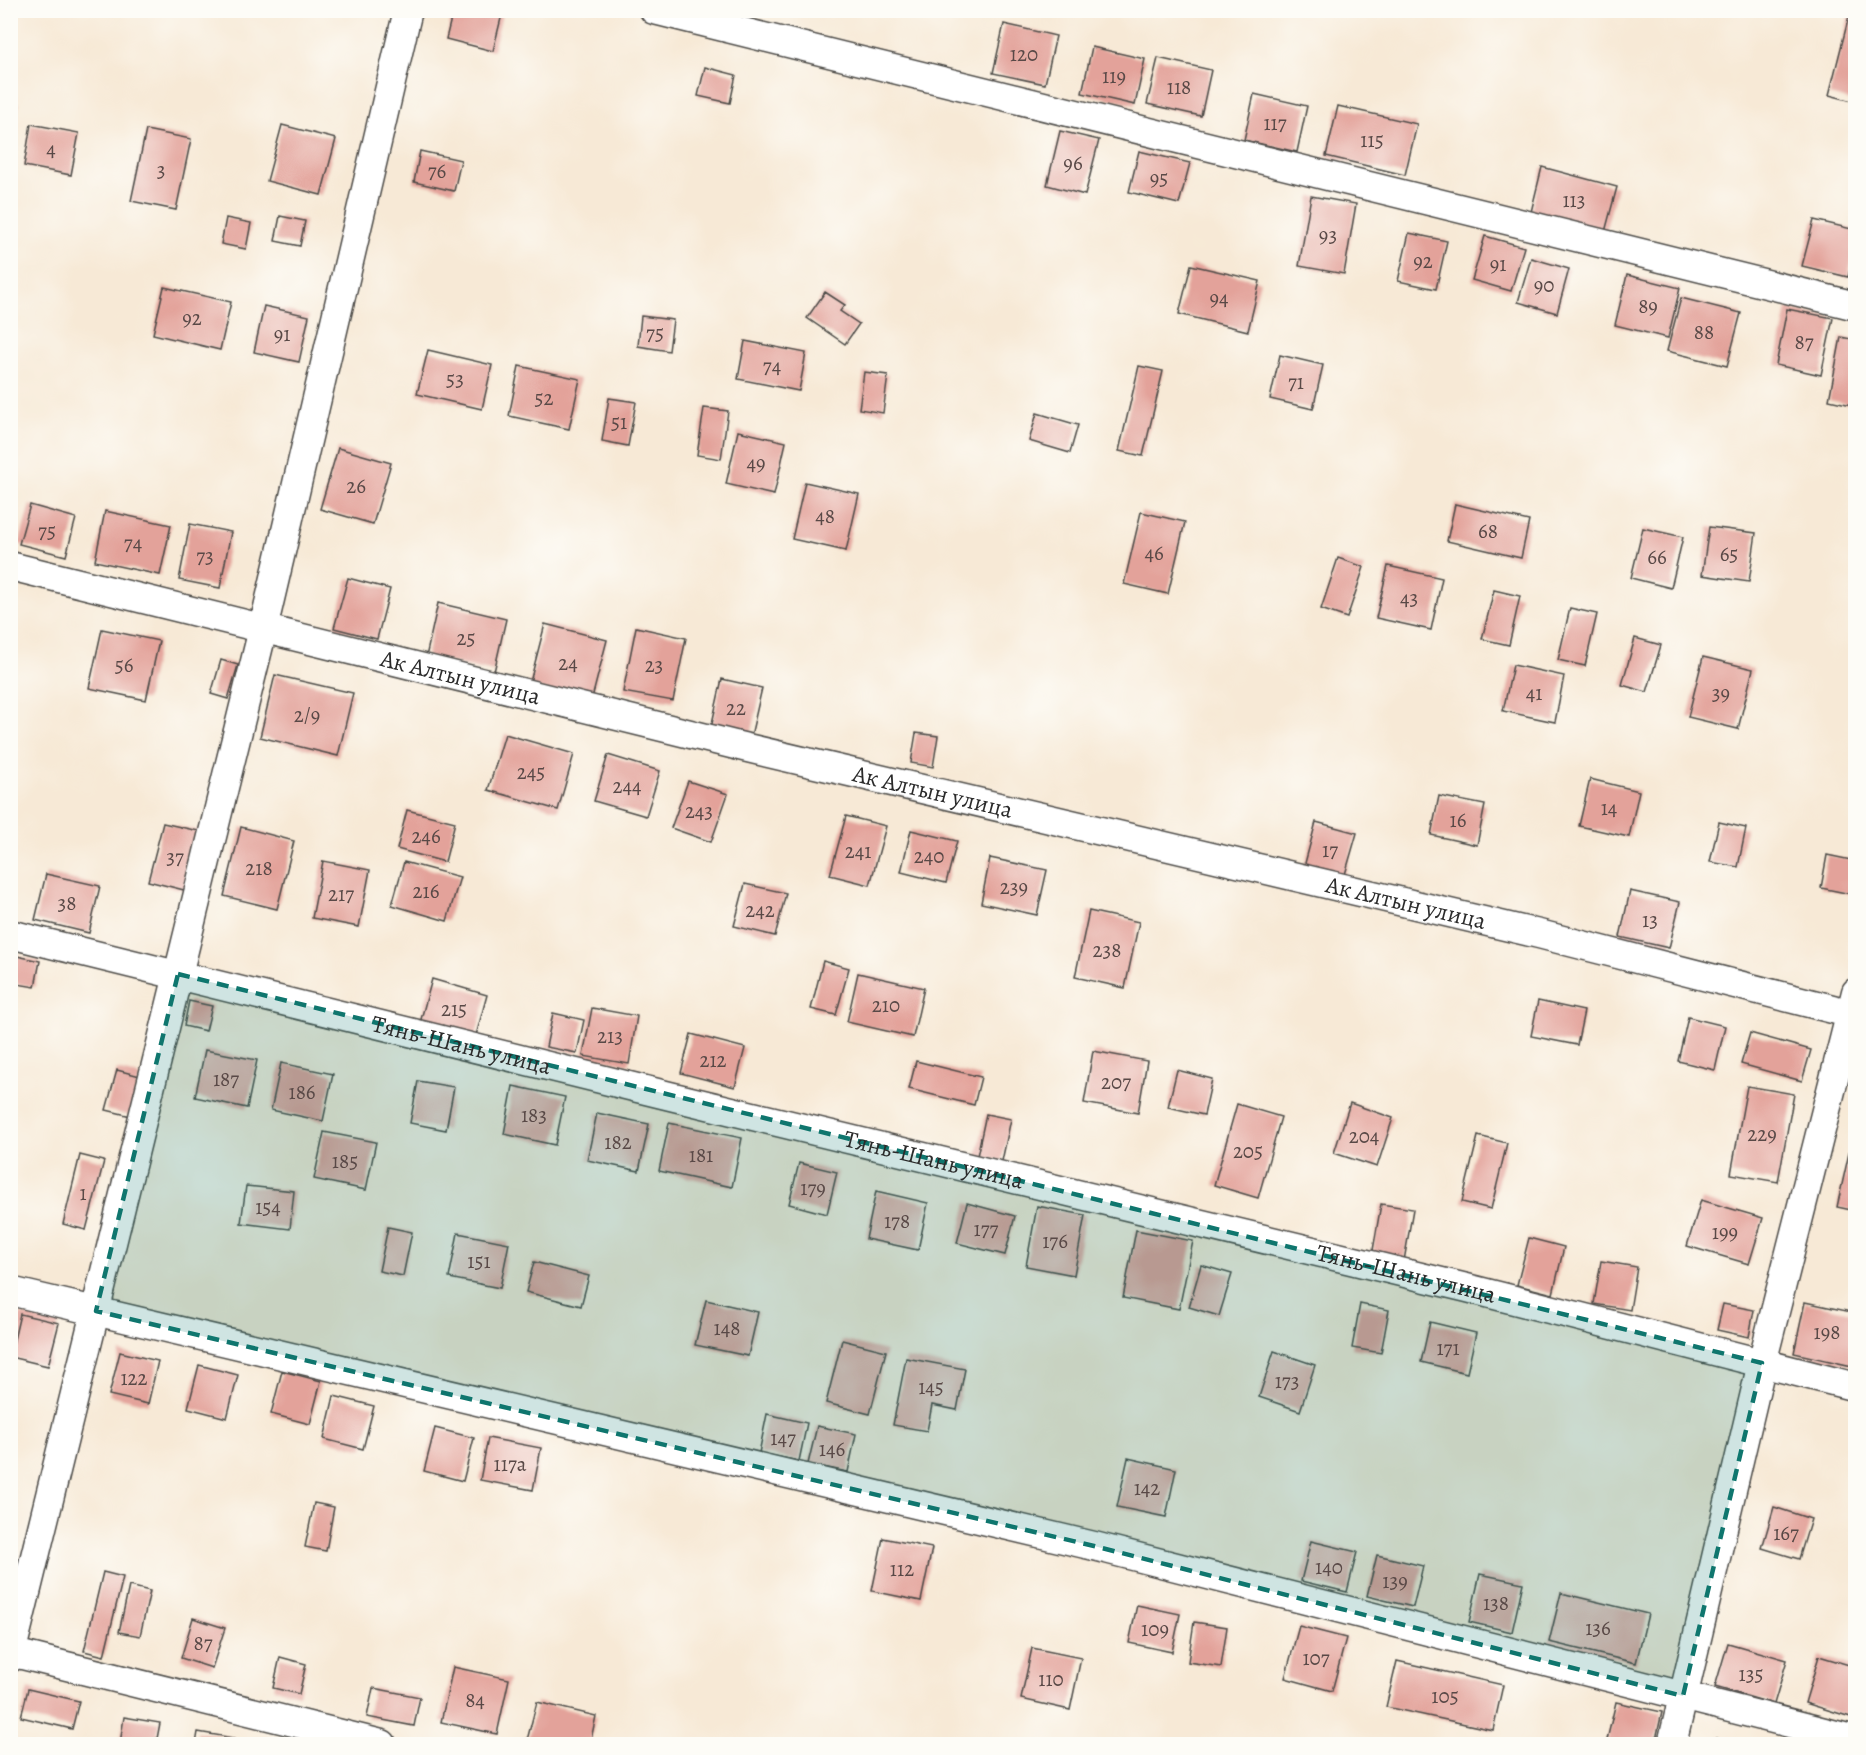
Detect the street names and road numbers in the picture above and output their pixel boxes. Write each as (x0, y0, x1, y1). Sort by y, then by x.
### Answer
street label: Ак Алтын улица (376, 642, 544, 712)
street label: Ак Алтын улица (849, 757, 1016, 826)
street label: Ак Алтын улица (1322, 868, 1489, 937)
street label: Тянь-Шань улица (369, 1007, 555, 1082)
street label: Тянь-Шань улица (841, 1123, 1027, 1197)
street label: Тянь-Шань улица (1313, 1236, 1499, 1311)

